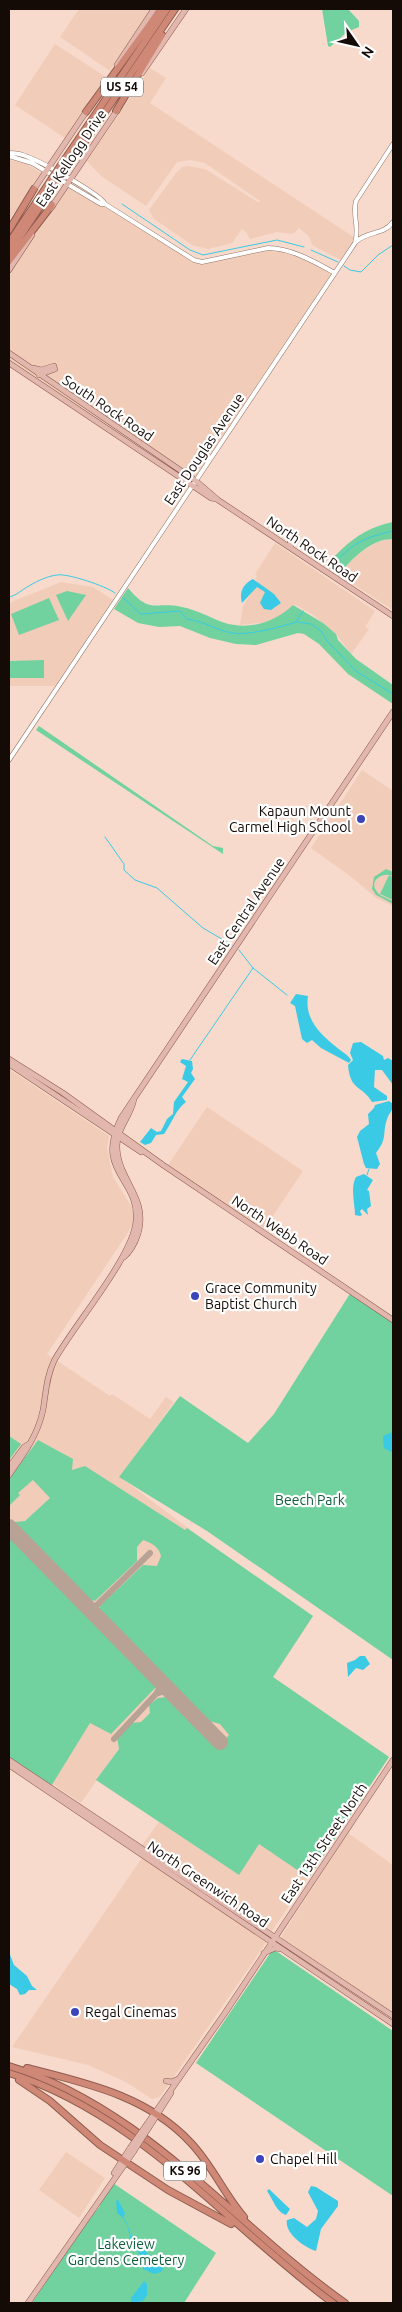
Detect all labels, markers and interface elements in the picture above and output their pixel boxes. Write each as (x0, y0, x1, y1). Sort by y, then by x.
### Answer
north arrow (332, 20, 382, 70)
text: N (358, 43, 377, 61)
road number: US 54 (101, 77, 143, 96)
street label: East Kellogg Drive (33, 106, 109, 210)
street label: South Rock Road (60, 372, 156, 444)
street label: East Douglas Avenue (161, 390, 247, 508)
street label: North Rock Road (264, 513, 360, 585)
place label: Kapaun Mount Carmel High School (229, 803, 351, 835)
marker: Kapaun Mount Carmel High School (355, 813, 367, 825)
street label: East Central Avenue (204, 854, 288, 968)
street label: North Webb Road (229, 1192, 331, 1268)
place label: Grace Community Baptist Church (205, 1280, 317, 1312)
marker: Grace Community Baptist Church (189, 1290, 201, 1302)
park label: Beech Park (275, 1492, 345, 1508)
street label: East 13th Street North (278, 1780, 370, 1906)
street label: North Greenwich Road (144, 1838, 272, 1930)
place label: Regal Cinemas (85, 2004, 177, 2020)
marker: Regal Cinemas (69, 2006, 81, 2018)
place label: Chapel Hill (270, 2151, 337, 2167)
marker: Chapel Hill (254, 2153, 266, 2165)
road number: KS 96 (164, 2162, 206, 2180)
park label: Lakeview Gardens Cemetery (68, 2236, 185, 2268)

